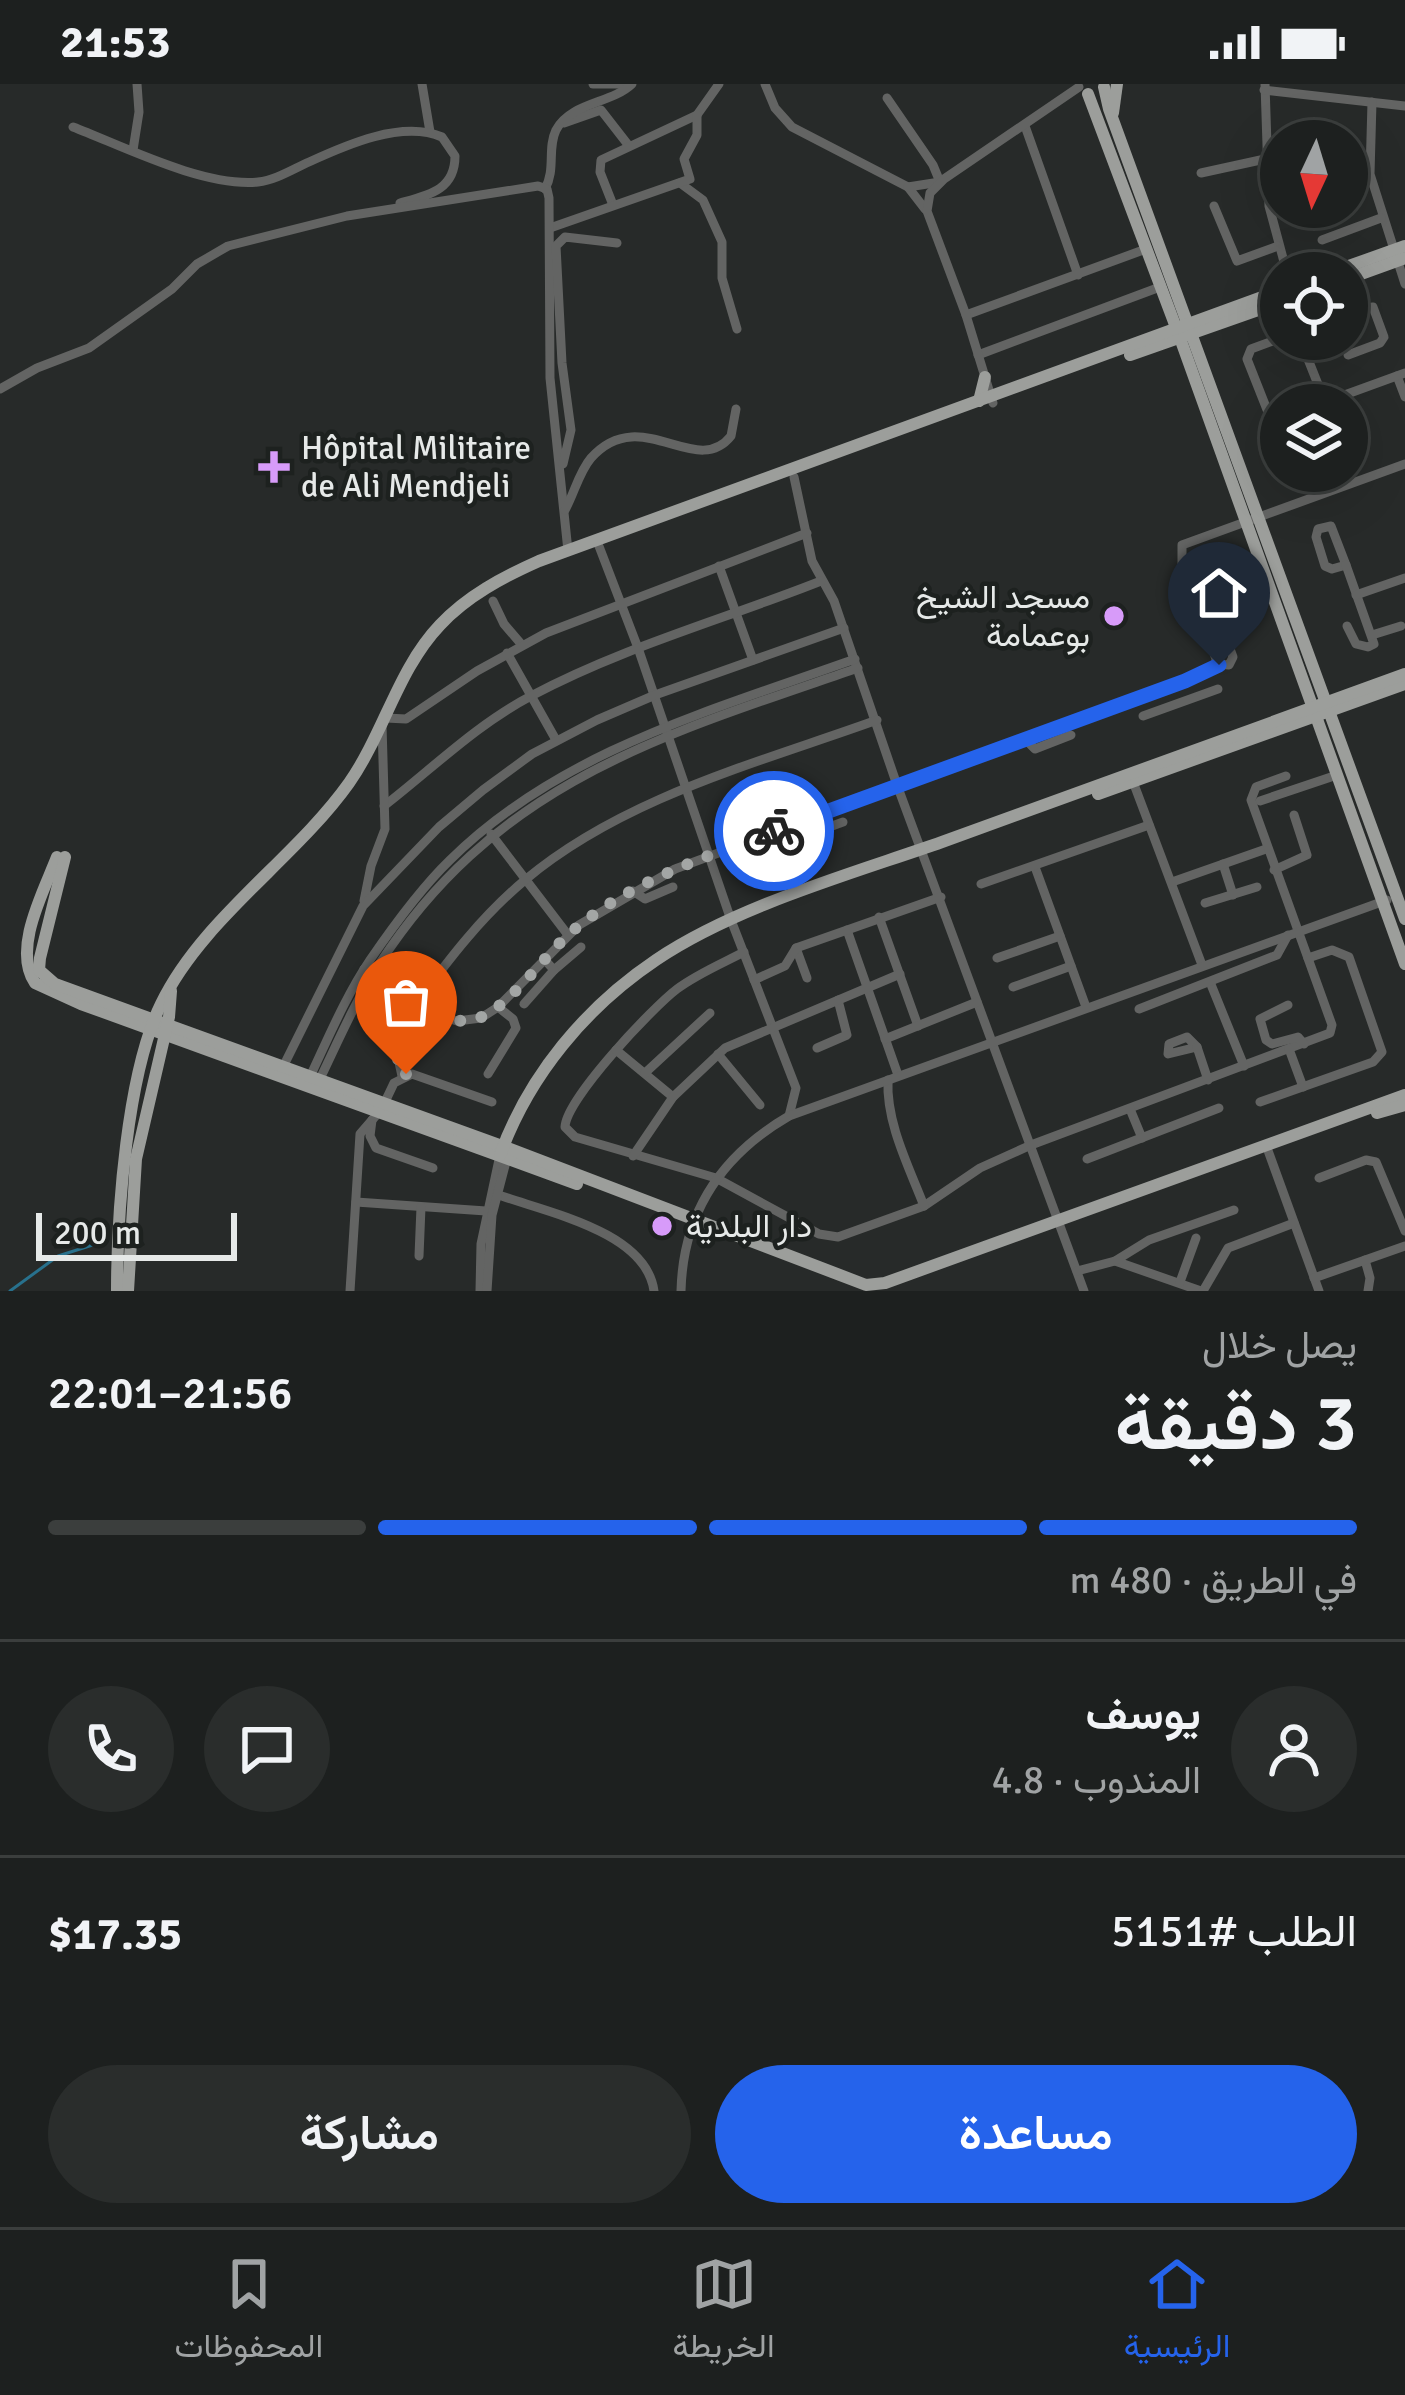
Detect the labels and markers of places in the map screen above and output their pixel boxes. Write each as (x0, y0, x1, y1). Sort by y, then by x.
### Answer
place label: Hôpital Militaire de Ali Mendjeli (301, 428, 531, 507)
marker: Hôpital Militaire de Ali Mendjeli (258, 451, 290, 483)
pin (1168, 542, 1270, 665)
place label: مسجد الشيخ بوعمامة (916, 577, 1090, 656)
marker: مسجد الشيخ بوعمامة (1101, 603, 1127, 629)
pin (355, 951, 457, 1074)
place label: دار البلدية (686, 1206, 812, 1247)
marker: دار البلدية (649, 1213, 675, 1239)

